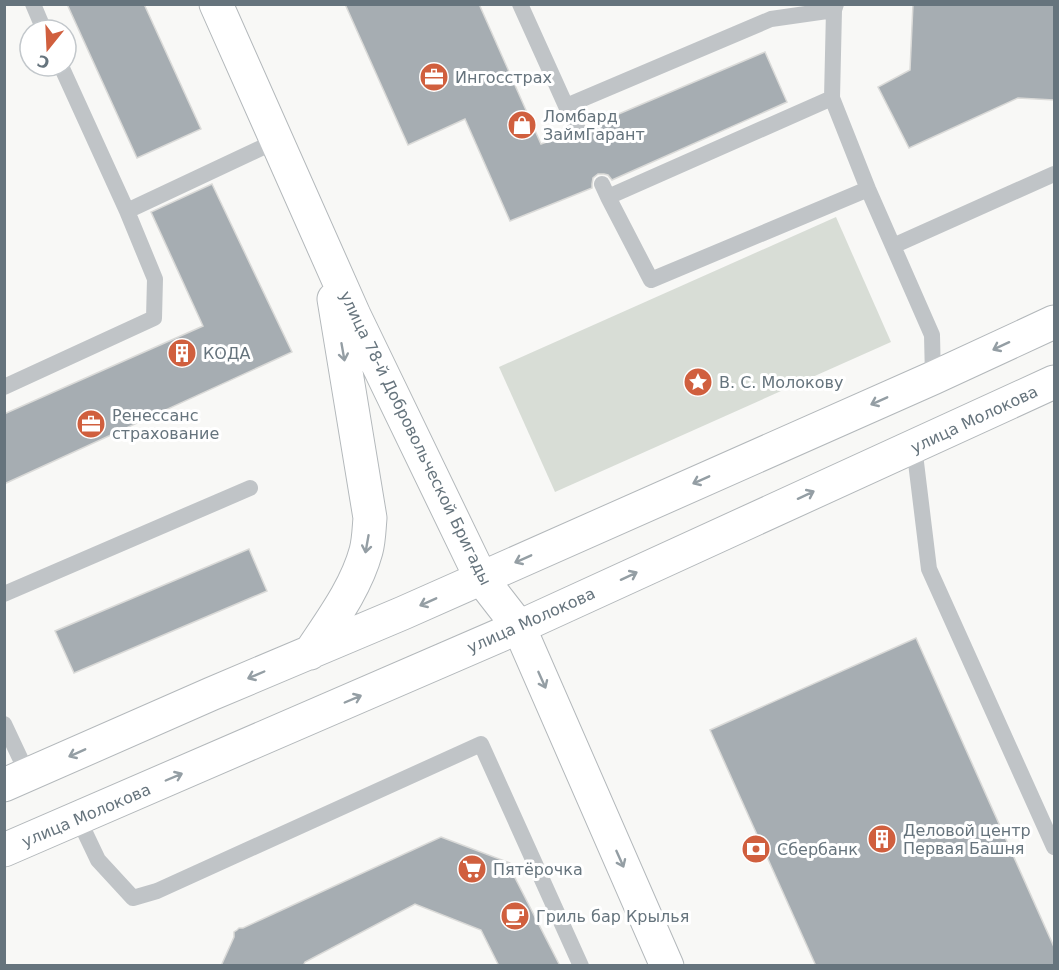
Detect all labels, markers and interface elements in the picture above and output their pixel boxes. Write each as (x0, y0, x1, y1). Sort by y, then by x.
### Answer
north arrow (18, 18, 78, 78)
text: С (35, 51, 52, 73)
office icon: Ингосстрах (418, 61, 450, 93)
place label: Ингосстрах (455, 68, 552, 87)
place label: Ломбард ЗаймГарант (543, 107, 645, 144)
shop icon: Ломбард ЗаймГарант (506, 109, 538, 141)
street label: улица 78-й Добровольческой Бригады (336, 288, 495, 588)
building icon: КОДА (166, 337, 198, 369)
one-way arrow (338, 341, 349, 361)
one-way arrow (993, 341, 1011, 353)
place label: КОДА (203, 344, 250, 363)
place icon: В. С. Молокову (682, 366, 714, 398)
place label: В. С. Молокову (719, 373, 843, 392)
street label: улица Молокова (908, 382, 1041, 457)
one-way arrow (871, 396, 889, 408)
place label: Ренессанс страхование (112, 406, 219, 443)
office icon: Ренессанс страхование (75, 408, 107, 440)
one-way arrow (692, 476, 710, 487)
one-way arrow (797, 489, 815, 500)
one-way arrow (361, 534, 372, 554)
one-way arrow (514, 554, 532, 566)
one-way arrow (619, 570, 638, 581)
street label: улица Молокова (464, 584, 598, 657)
one-way arrow (419, 597, 437, 608)
one-way arrow (247, 670, 265, 681)
one-way arrow (537, 671, 548, 689)
one-way arrow (343, 693, 361, 704)
one-way arrow (68, 748, 87, 759)
one-way arrow (164, 770, 182, 782)
street label: улица Молокова (19, 780, 154, 851)
place label: Деловой центр Первая Башня (903, 821, 1031, 858)
building icon: Деловой центр Первая Башня (866, 823, 898, 855)
bank icon: Сбербанк (740, 833, 772, 865)
place label: Сбербанк (777, 840, 858, 859)
one-way arrow (615, 849, 627, 867)
supermarket icon: Пятёрочка (456, 853, 488, 885)
place label: Пятёрочка (493, 860, 583, 879)
cafe icon: Гриль бар Крылья (499, 900, 531, 932)
place label: Гриль бар Крылья (536, 907, 689, 926)

